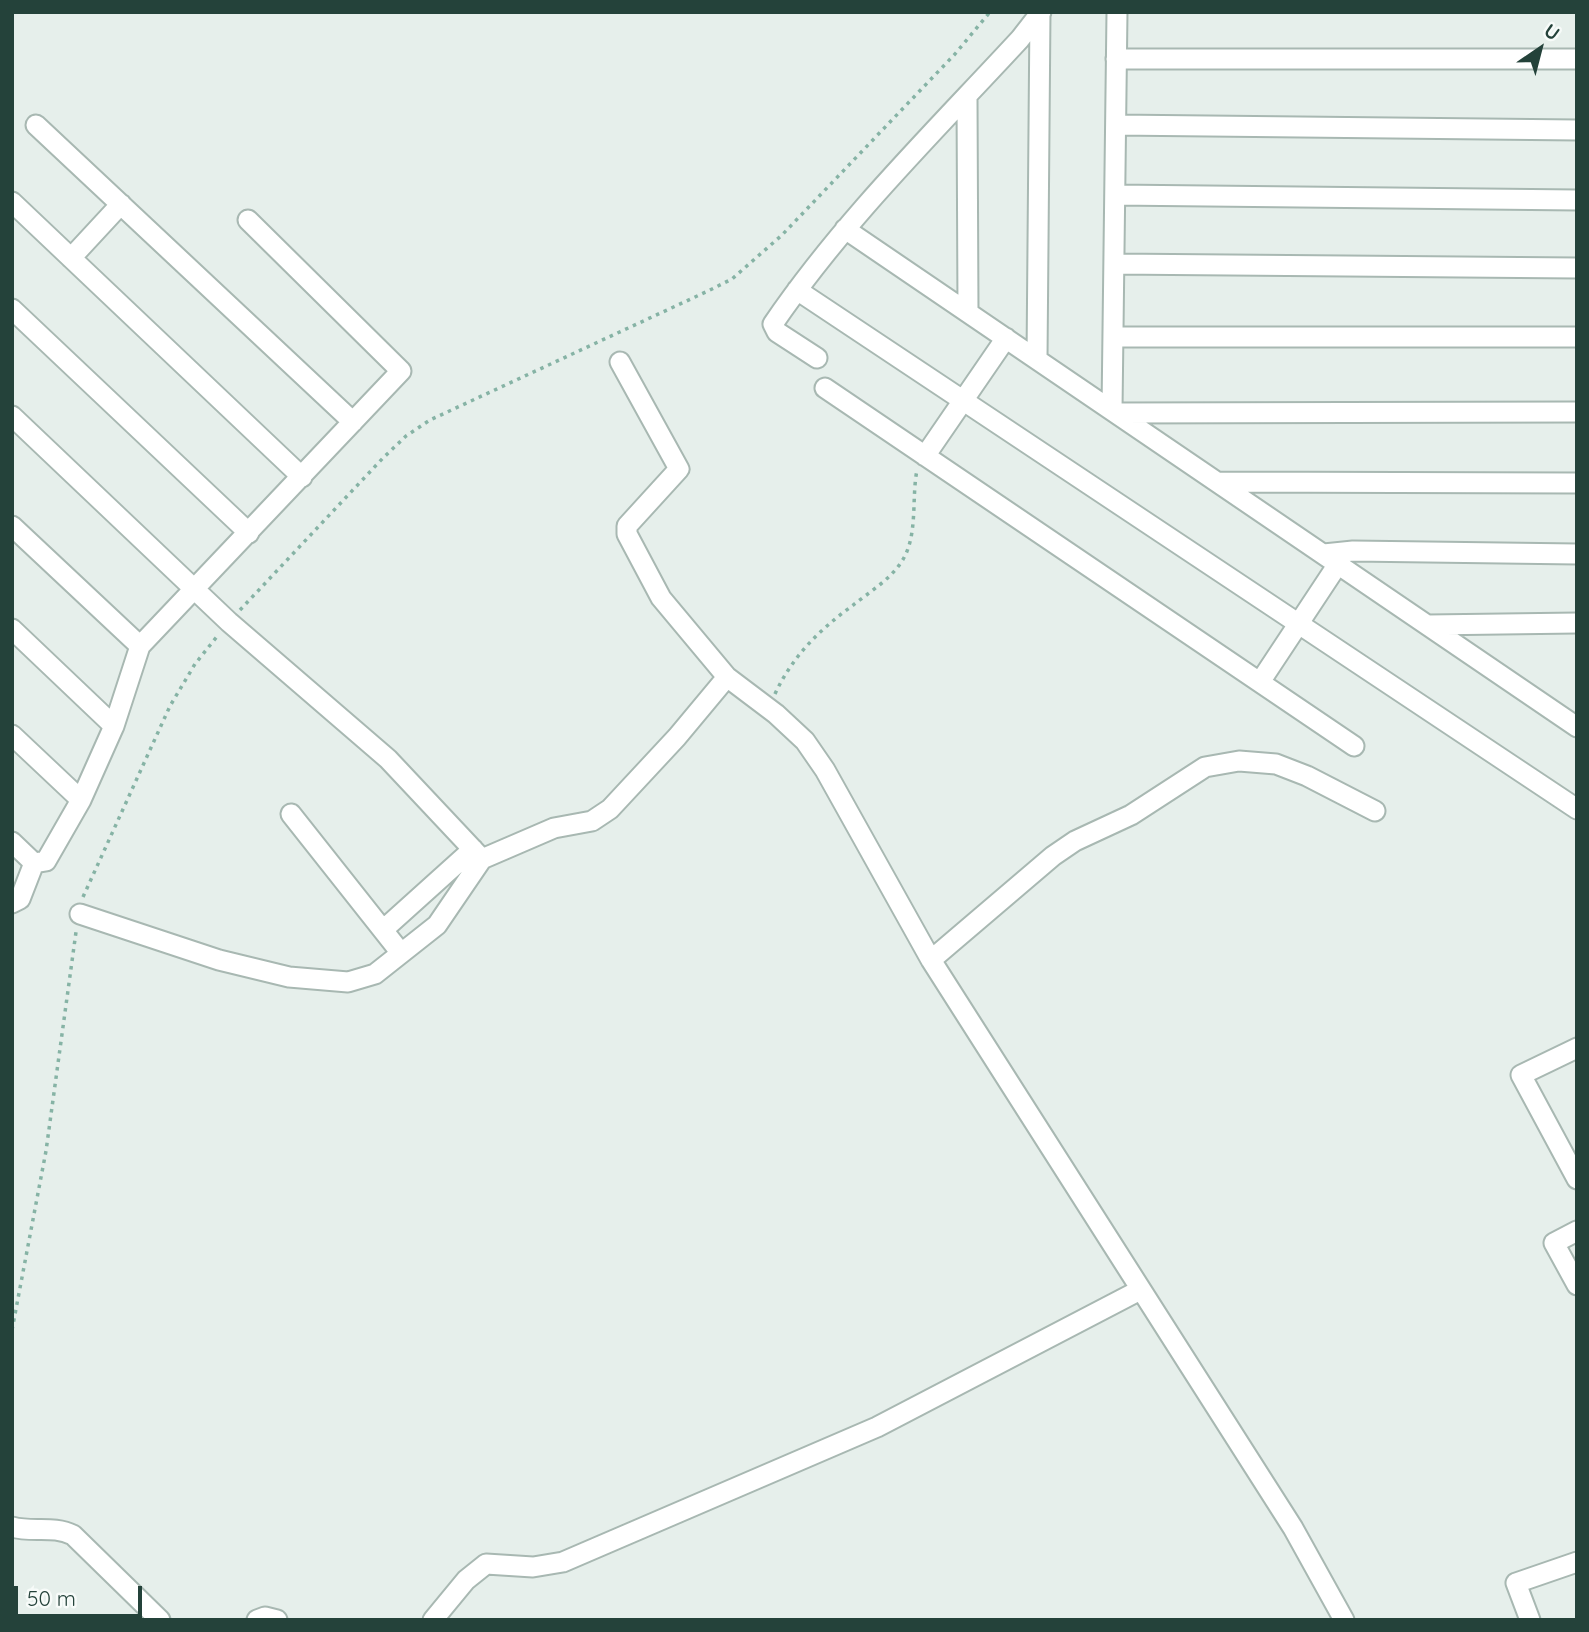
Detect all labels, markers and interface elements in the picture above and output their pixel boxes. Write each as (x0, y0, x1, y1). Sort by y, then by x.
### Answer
north arrow (1505, 14, 1575, 84)
text: U (1540, 18, 1564, 45)
scale bar (18, 1572, 145, 1616)
text: 50 m (27, 1585, 76, 1611)

